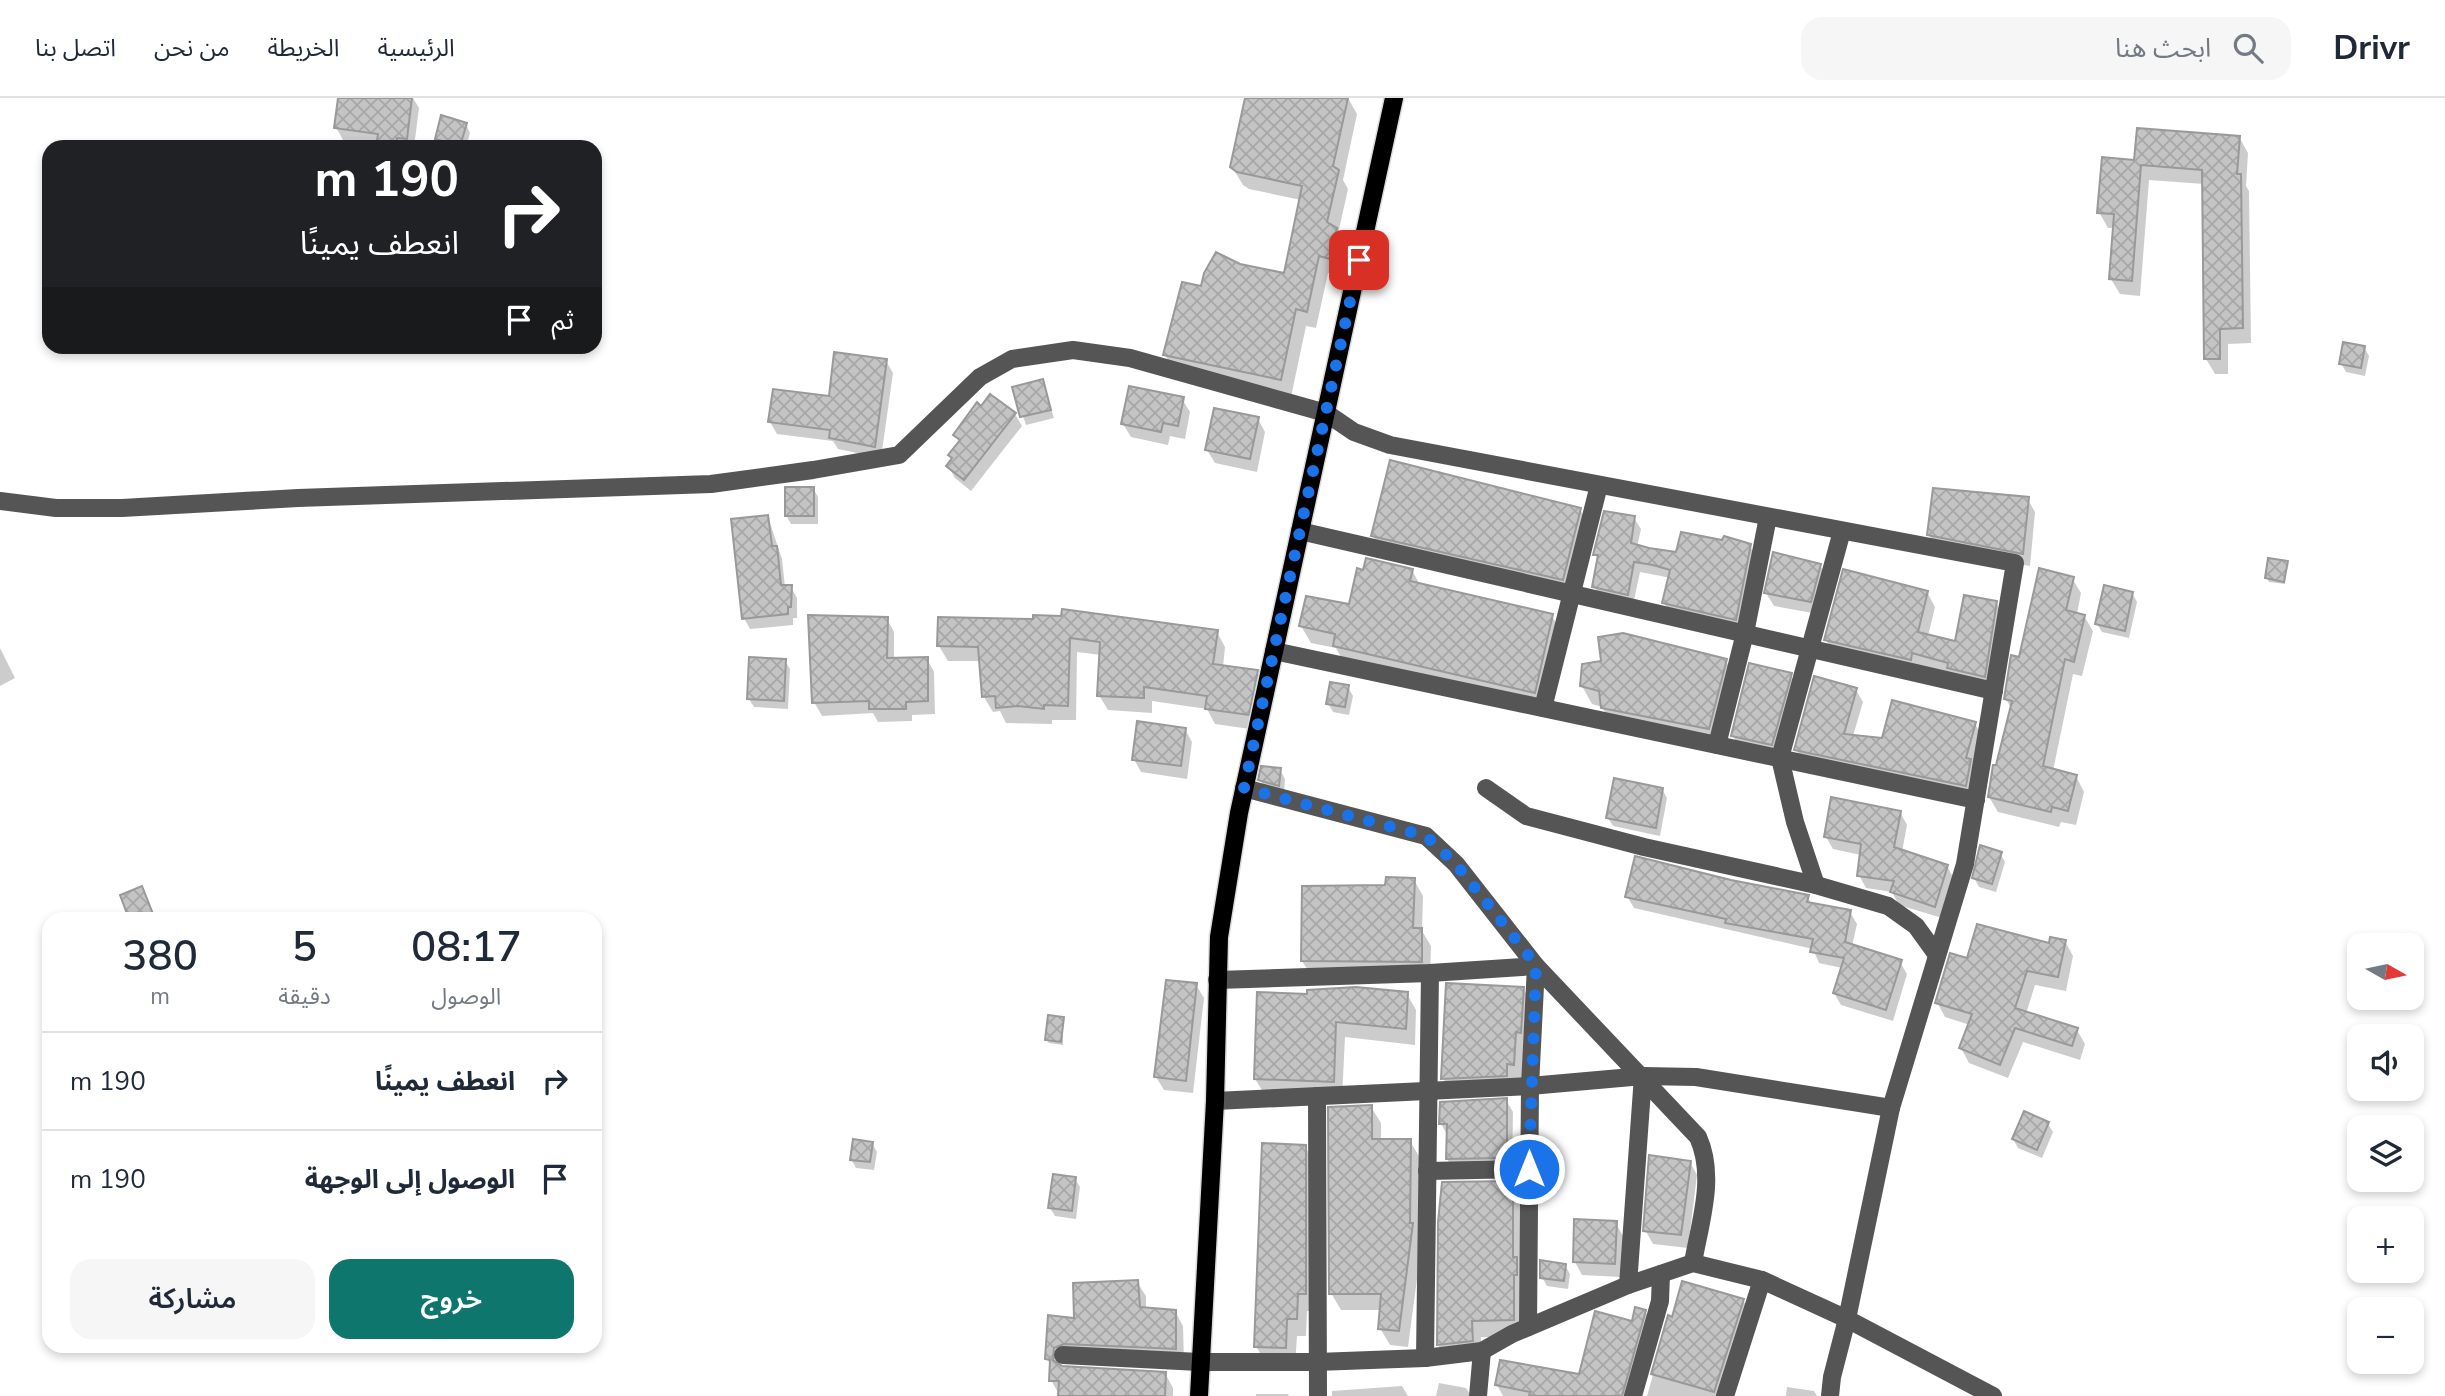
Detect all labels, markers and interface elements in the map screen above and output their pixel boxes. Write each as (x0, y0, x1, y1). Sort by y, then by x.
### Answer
search box (1801, 17, 2291, 80)
text: Drivr (2333, 26, 2410, 71)
icon: search (2229, 29, 2267, 67)
text: ابحث هنا (2115, 31, 2211, 66)
text: اتصل بنا (35, 32, 116, 64)
text: من نحن (154, 32, 230, 64)
text: الخريطة (268, 32, 340, 64)
text: الرئيسية (378, 32, 455, 64)
text: 190 m (315, 146, 459, 213)
icon: right (483, 168, 574, 259)
text: انعطف يمينًا (300, 222, 459, 265)
pin (1329, 230, 1389, 290)
icon: arrive (1340, 241, 1378, 279)
icon: arrive (500, 301, 538, 339)
text: ثم (552, 303, 574, 338)
text: 5 (292, 919, 317, 976)
text: 08:17 (411, 919, 522, 976)
text: 380 (122, 928, 198, 985)
north arrow (2347, 933, 2424, 1010)
map controls (2347, 933, 2424, 1374)
text: m (150, 981, 170, 1012)
text: دقيقة (278, 981, 331, 1012)
text: الوصول (431, 981, 501, 1012)
button: sound (2347, 1024, 2424, 1101)
icon: right (536, 1062, 574, 1100)
text: 190 m (70, 1064, 146, 1099)
text: انعطف يمينًا (375, 1064, 515, 1099)
button: layers (2347, 1115, 2424, 1192)
position arrow (1492, 1132, 1566, 1206)
icon: arrive (536, 1160, 574, 1198)
text: 190 m (70, 1162, 146, 1197)
text: الوصول إلى الوجهة (305, 1162, 515, 1197)
button: + (2347, 1206, 2424, 1283)
button: مشاركة (70, 1259, 315, 1339)
button: خروج (329, 1259, 574, 1339)
button: − (2347, 1297, 2424, 1374)

